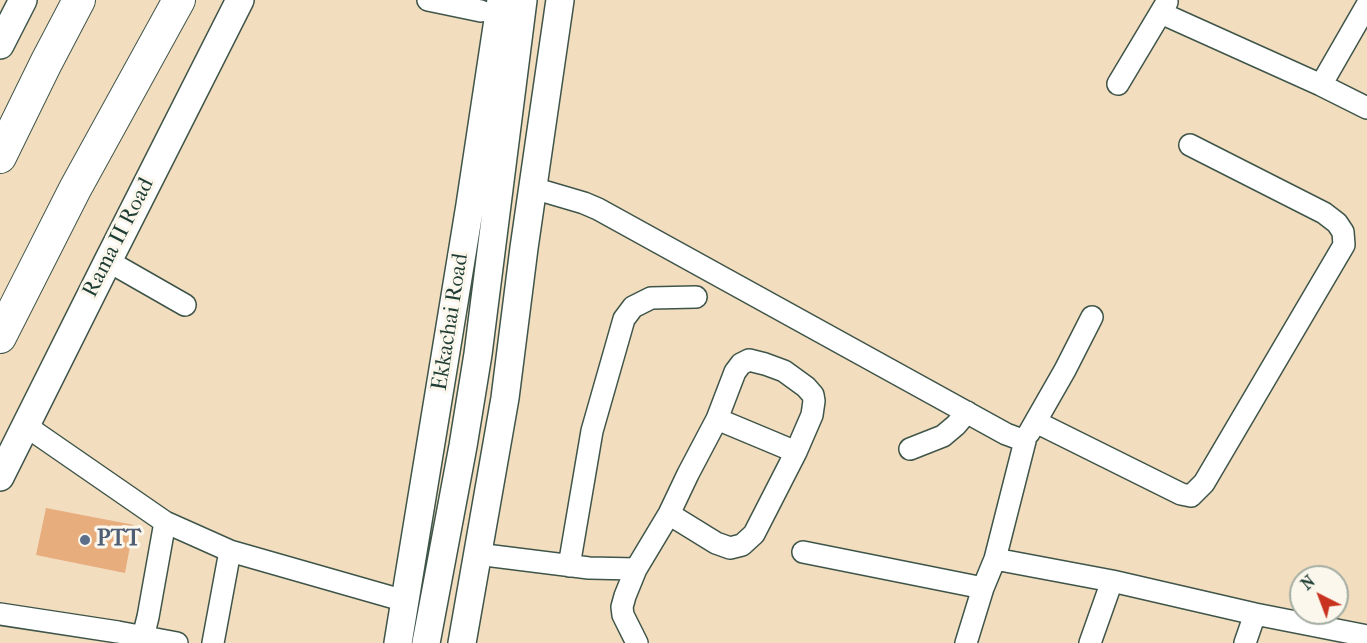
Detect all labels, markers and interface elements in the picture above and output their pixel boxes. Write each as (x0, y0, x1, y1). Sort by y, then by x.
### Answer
street label: Rama II Road (78, 174, 160, 302)
street label: Ekkachai Road (427, 252, 475, 392)
place label: PTT (97, 527, 141, 553)
marker: PTT (78, 533, 92, 547)
north arrow (1289, 565, 1349, 625)
text: N (1297, 572, 1319, 594)

